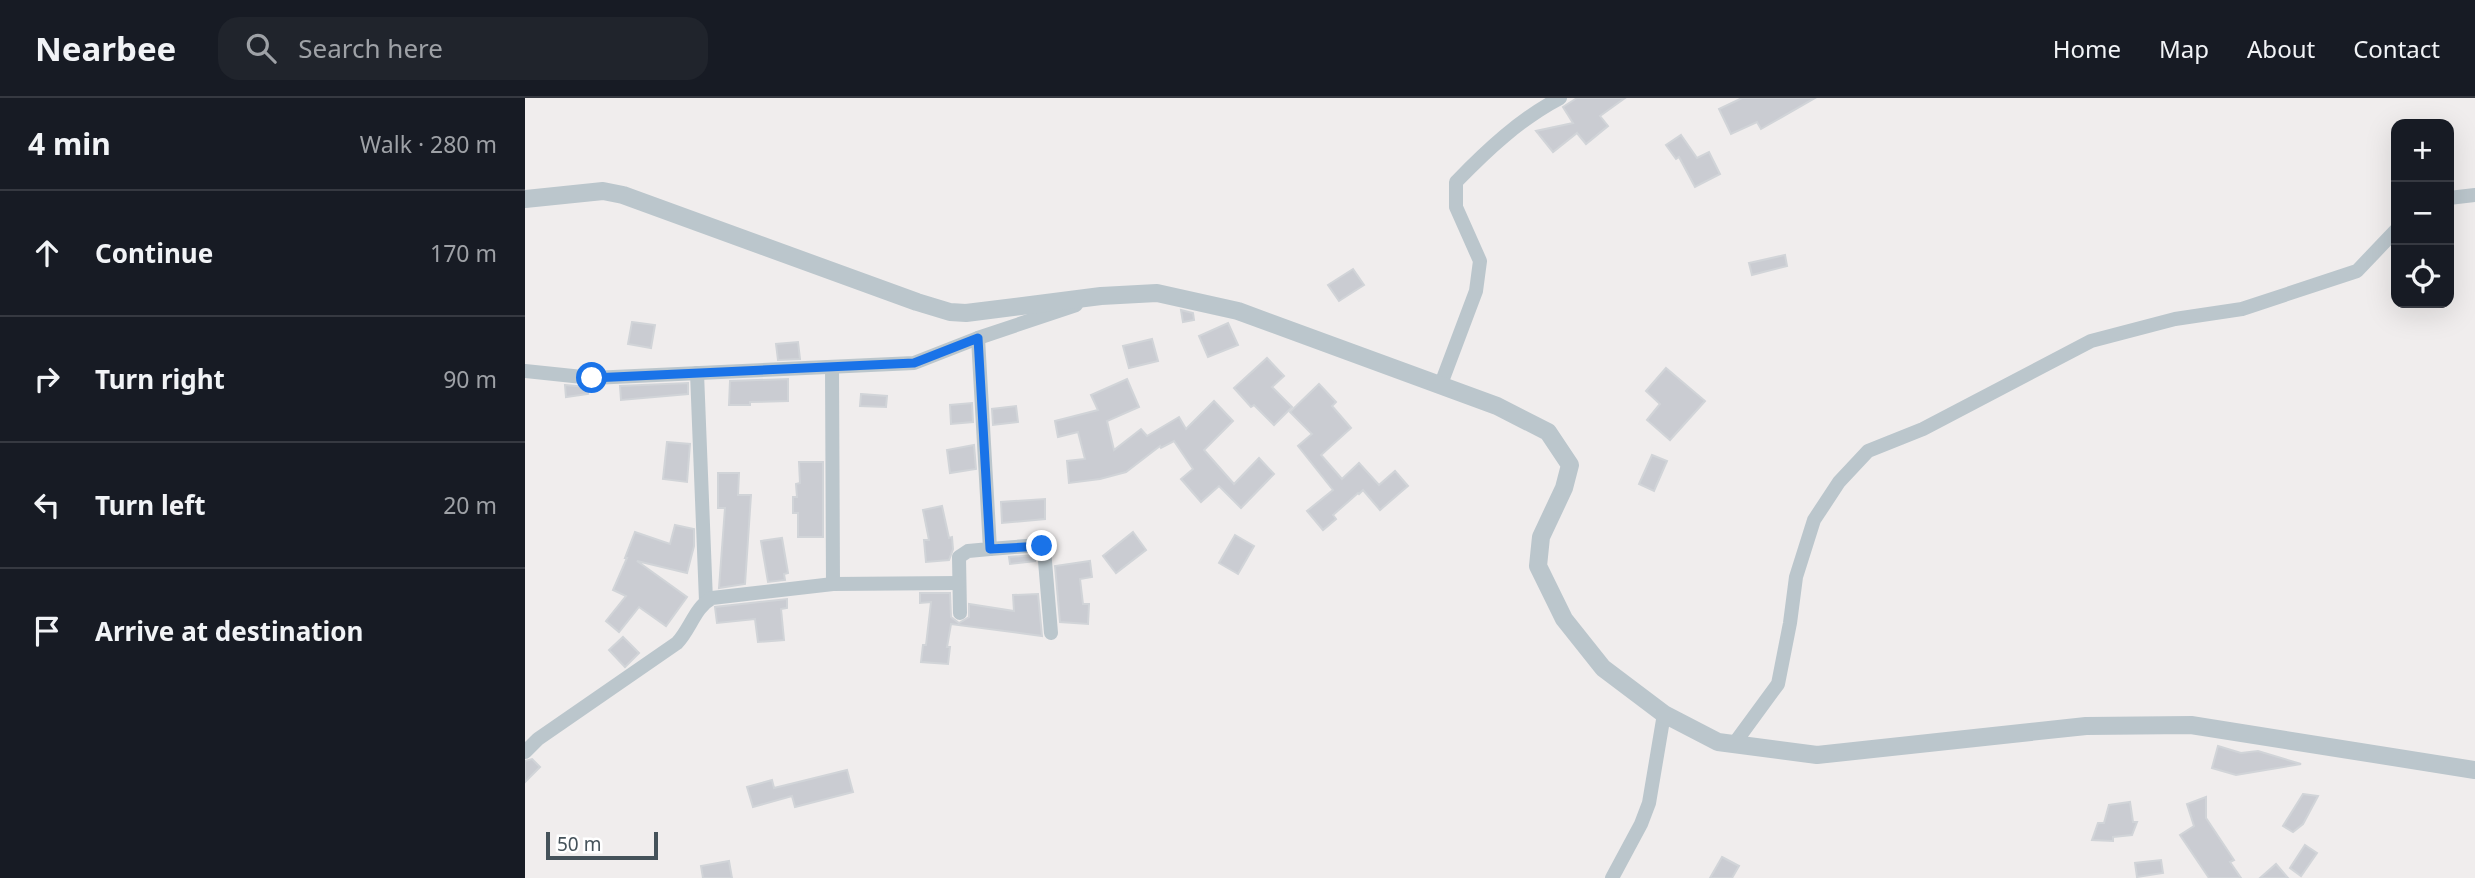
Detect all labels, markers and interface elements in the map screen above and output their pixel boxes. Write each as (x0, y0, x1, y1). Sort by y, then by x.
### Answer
search box (218, 17, 708, 80)
text: Nearbee (35, 26, 176, 71)
icon: search (242, 29, 280, 67)
text: Search here (298, 30, 443, 66)
text: Home (2053, 32, 2121, 65)
text: Map (2159, 32, 2209, 65)
text: About (2247, 32, 2315, 65)
text: Contact (2353, 32, 2440, 65)
map controls (2391, 119, 2454, 308)
button: + (2391, 119, 2454, 182)
text: 4 min (28, 123, 111, 164)
text: Walk · 280 m (360, 128, 497, 160)
button: − (2391, 182, 2454, 245)
icon: ahead (28, 234, 66, 272)
text: Continue (95, 235, 213, 271)
text: 170 m (430, 237, 497, 269)
button: locate (2391, 245, 2454, 308)
icon: right (28, 360, 66, 398)
text: Turn right (95, 361, 225, 397)
route start (576, 362, 607, 393)
text: 90 m (443, 363, 497, 395)
icon: left (28, 486, 66, 524)
text: Turn left (95, 487, 206, 523)
text: 20 m (443, 489, 497, 521)
route end (1026, 530, 1057, 561)
icon: arrive (28, 612, 66, 650)
text: Arrive at destination (95, 613, 364, 649)
scale bar (546, 829, 658, 861)
text: 50 m (557, 831, 601, 857)

